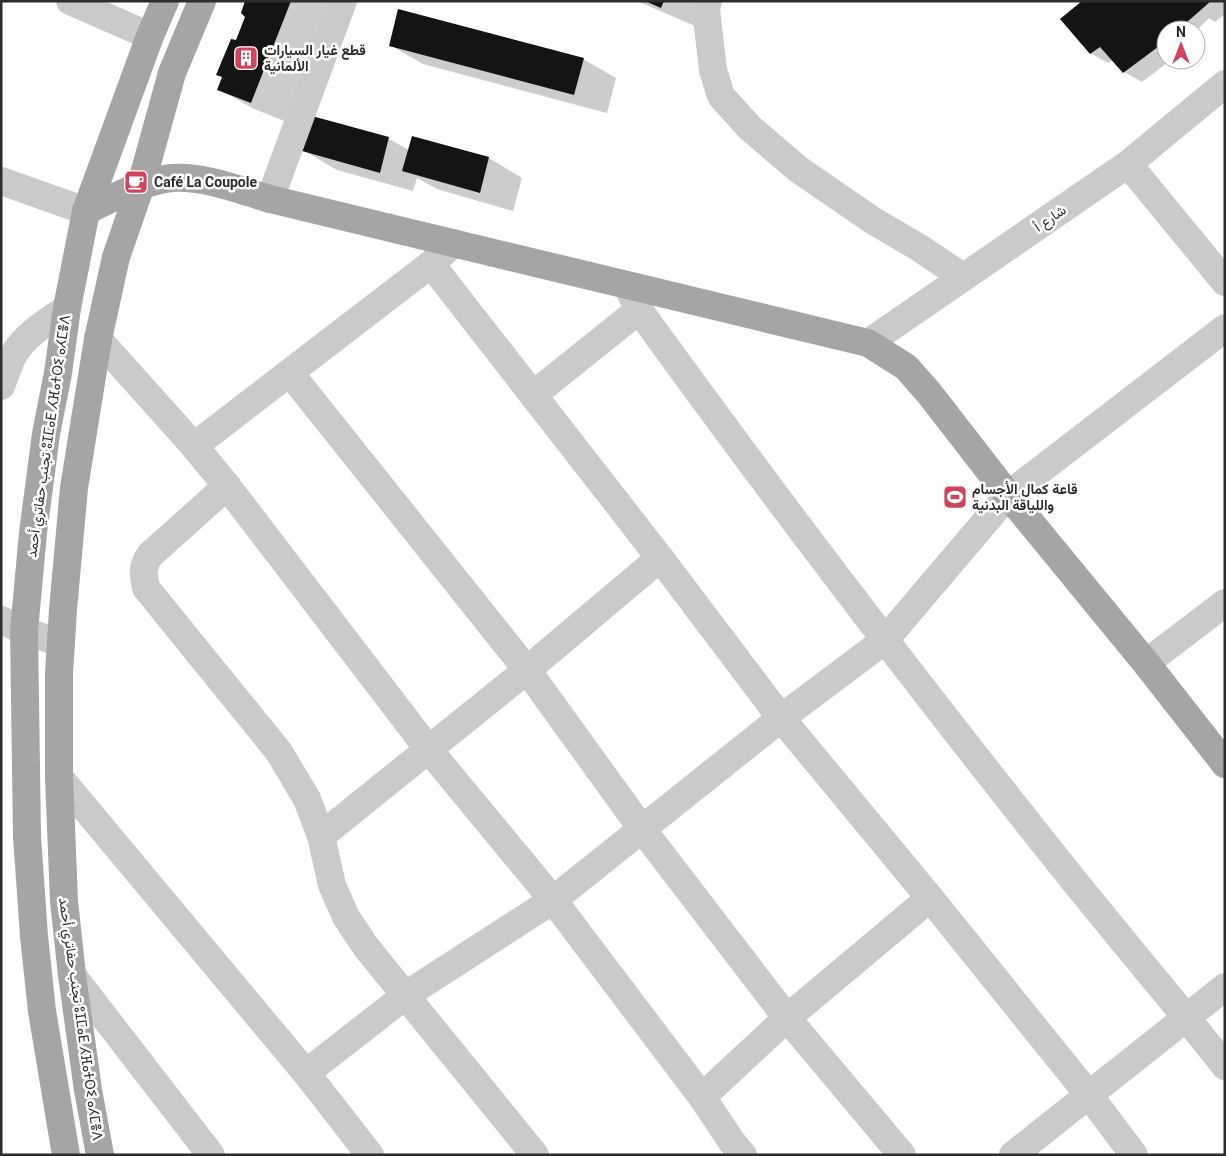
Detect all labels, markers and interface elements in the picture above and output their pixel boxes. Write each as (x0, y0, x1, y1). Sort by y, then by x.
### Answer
north arrow (1156, 20, 1206, 70)
text: N (1176, 24, 1186, 40)
place label: قطع غيار السيارات الألمانية (264, 42, 366, 75)
building icon: قطع غيار السيارات الألمانية (233, 45, 259, 71)
cafe icon: Café La Coupole (123, 169, 149, 195)
place label: Café La Coupole (154, 174, 257, 190)
street label: شارع أ (1031, 202, 1071, 237)
street label: تجنب حفاتري أحمد ⵓⵊⵎⴰⴹ ⵃⴼⴰⵜⵔⵉ ⴰⵃⵎⴻⴷ (23, 313, 77, 559)
place label: قاعة كمال الأجسام واللياقة البدنية (972, 481, 1077, 514)
sports icon: قاعة كمال الأجسام واللياقة البدنية (942, 484, 968, 510)
street label: تجنب حفاتري أحمد ⵓⵊⵎⴰⴹ ⵃⴼⴰⵜⵔⵉ ⴰⵃⵎⴻⴷ (52, 897, 106, 1142)

